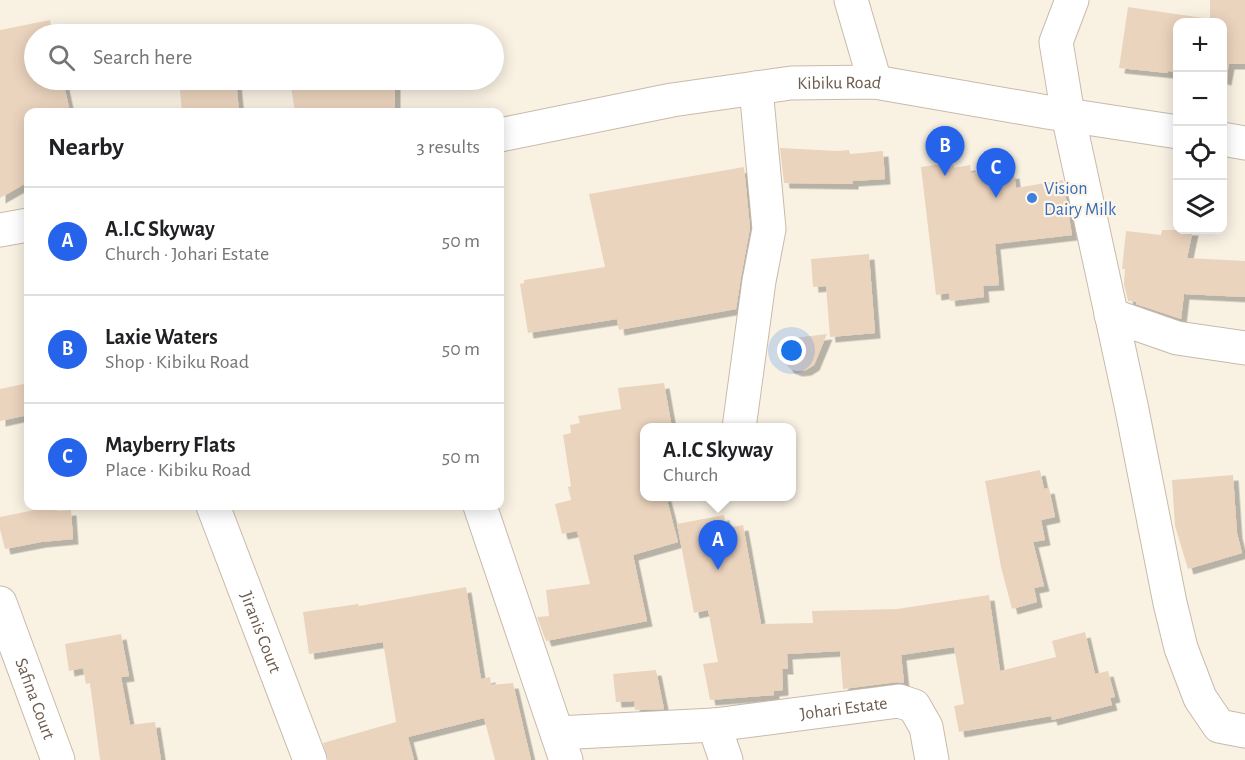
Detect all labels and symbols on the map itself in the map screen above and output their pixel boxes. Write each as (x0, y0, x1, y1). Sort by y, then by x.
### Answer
street label: Kibiku Road (797, 74, 883, 93)
pin: B (926, 126, 964, 176)
pin: C (976, 148, 1016, 198)
place label: Vision Dairy Milk (1044, 180, 1117, 219)
marker: Vision Dairy Milk (1025, 191, 1039, 205)
your location (777, 336, 806, 365)
pin: A (698, 520, 738, 570)
street label: Jiranis Court (237, 589, 284, 676)
street label: Safina Court (11, 656, 58, 742)
street label: Johari Estate (799, 695, 889, 724)

